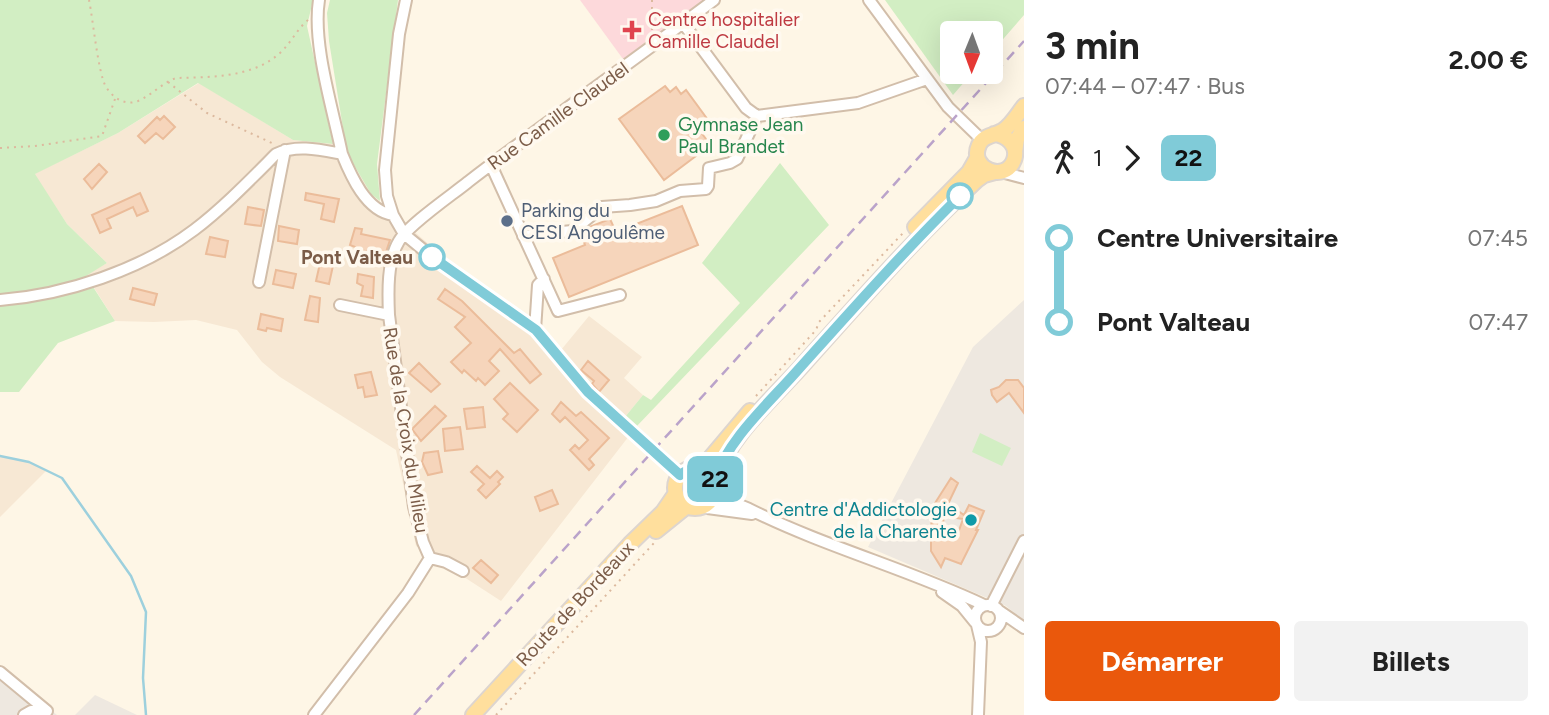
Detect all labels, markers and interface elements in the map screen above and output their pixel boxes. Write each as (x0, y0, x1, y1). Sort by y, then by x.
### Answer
place label: Centre hospitalier Camille Claudel (648, 8, 800, 53)
marker: Centre hospitalier Camille Claudel (622, 20, 642, 40)
north arrow (940, 21, 1003, 84)
map controls (940, 21, 1003, 84)
text: 3 min (1045, 23, 1140, 69)
text: 2.00 € (1449, 44, 1528, 76)
street label: Rue Camille Claudel (483, 57, 633, 175)
text: 07:44 – 07:47 · Bus (1045, 72, 1245, 100)
place label: Gymnase Jean Paul Brandet (678, 113, 803, 158)
marker: Gymnase Jean Paul Brandet (656, 127, 672, 143)
icon: walk (1045, 139, 1083, 177)
icon: forward (1113, 139, 1151, 177)
text: 22 (1175, 143, 1202, 172)
text: 1 (1093, 144, 1103, 172)
unlabelled marker (947, 183, 973, 209)
place label: Parking du CESI Angoulême (521, 199, 665, 244)
marker: Parking du CESI Angoulême (499, 213, 515, 229)
text: Centre Universitaire (1097, 222, 1338, 254)
text: 07:45 (1468, 224, 1528, 252)
marker: Pont Valteau (419, 244, 445, 270)
place label: Pont Valteau (301, 246, 413, 269)
text: Pont Valteau (1097, 306, 1250, 338)
text: 07:47 (1468, 308, 1528, 336)
street label: Rue de la Croix du Milieu (378, 325, 434, 535)
line badge: 22 (684, 456, 746, 502)
text: 22 (701, 464, 729, 493)
place label: Centre d'Addictologie de la Charente (770, 498, 957, 543)
marker: Centre d'Addictologie de la Charente (963, 512, 979, 528)
street label: Route de Bordeaux (511, 537, 639, 671)
button: Démarrer (1045, 621, 1280, 701)
button: Billets (1294, 621, 1528, 701)

